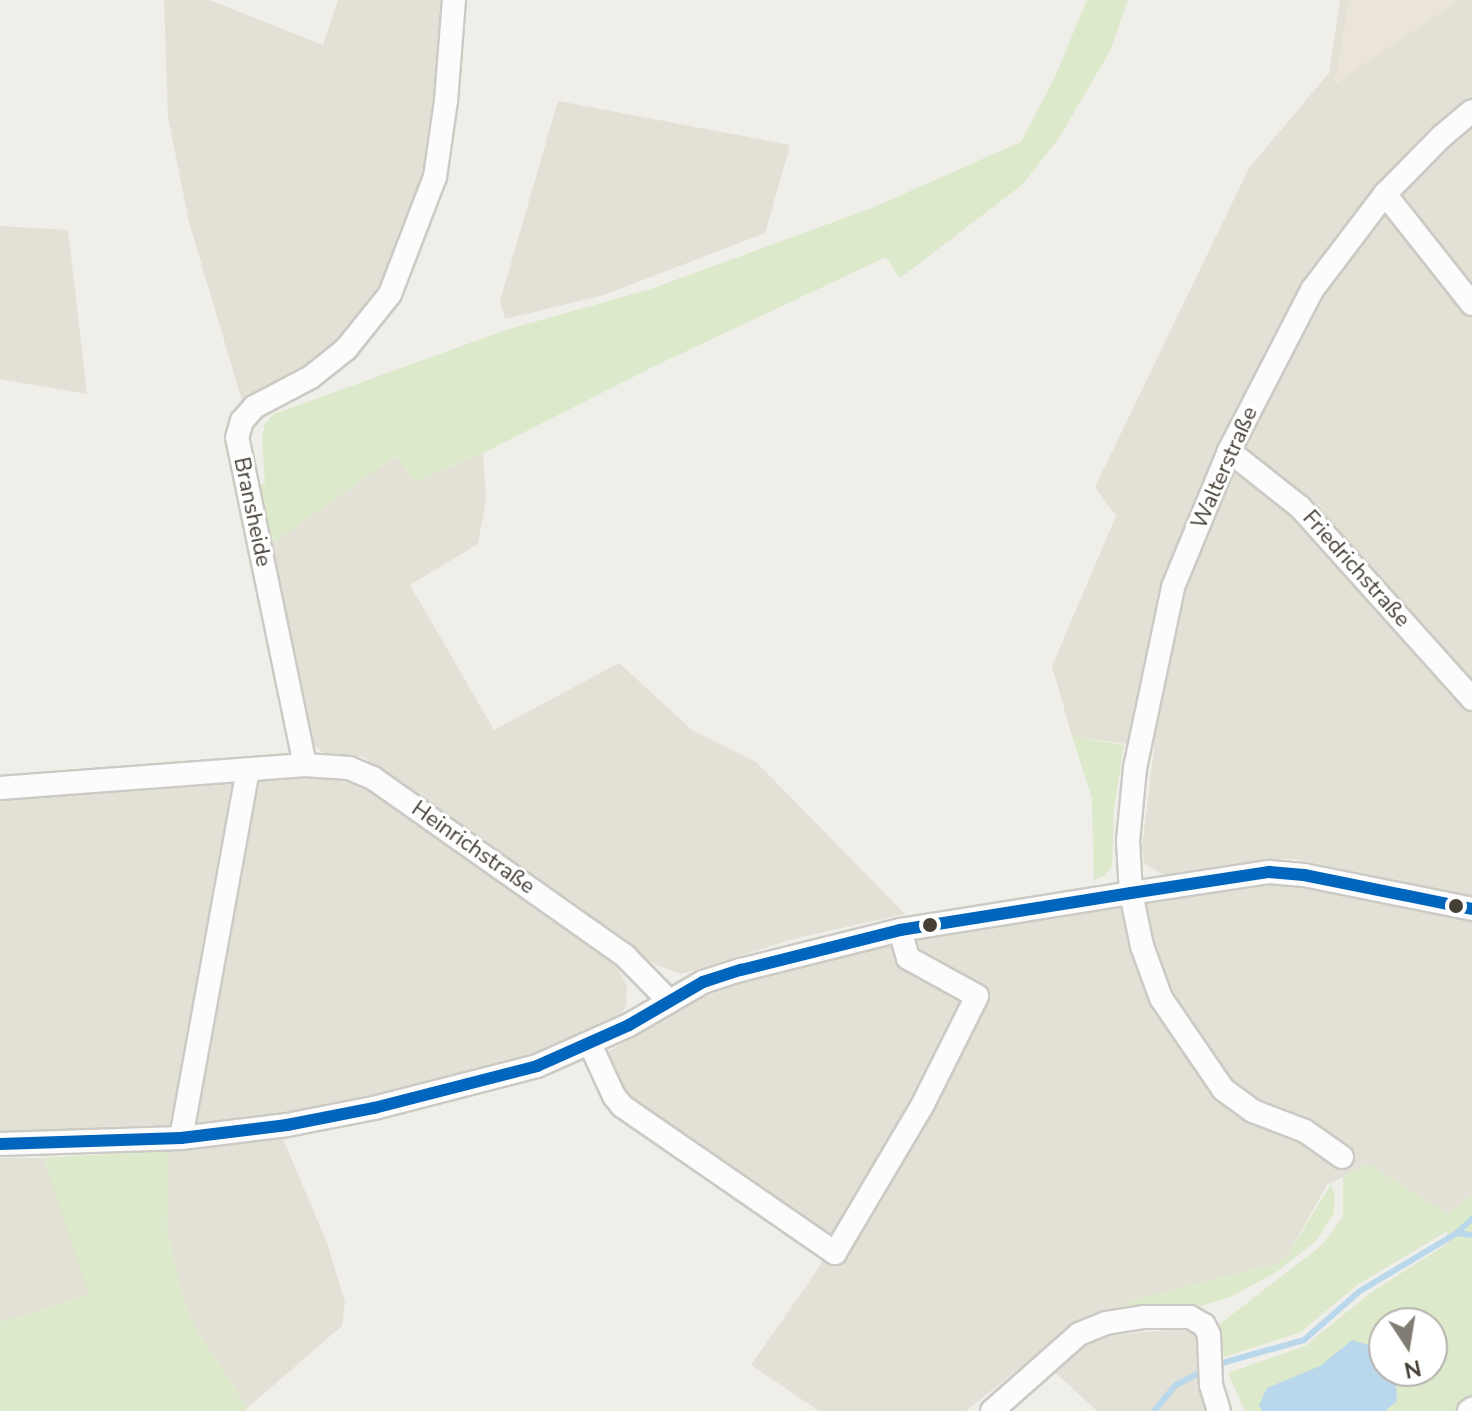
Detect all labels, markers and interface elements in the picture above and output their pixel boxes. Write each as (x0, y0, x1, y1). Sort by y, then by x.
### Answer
street label: Walterstraße (1186, 403, 1264, 533)
street label: Bransheide (228, 455, 276, 569)
street label: Friedrichstraße (1297, 505, 1415, 633)
street label: Heinrichstraße (406, 796, 540, 900)
unlabelled marker (1448, 898, 1464, 914)
unlabelled marker (922, 917, 938, 933)
north arrow (1368, 1307, 1448, 1387)
text: N (1401, 1352, 1424, 1385)

